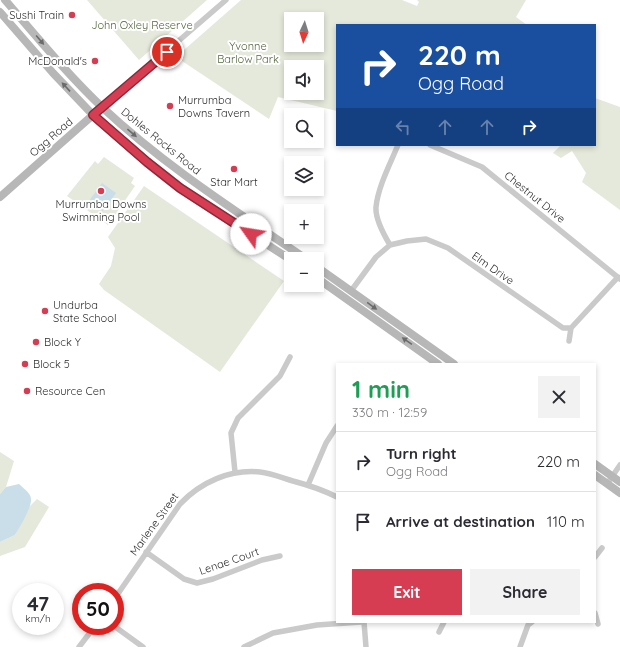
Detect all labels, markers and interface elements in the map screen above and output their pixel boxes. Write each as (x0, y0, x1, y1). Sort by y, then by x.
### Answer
place label: Sushi Train (9, 8, 64, 22)
marker: Sushi Train (67, 10, 77, 20)
north arrow (284, 12, 324, 52)
map controls (284, 12, 324, 292)
park label: John Oxley Reserve (91, 18, 193, 32)
one-way arrow (36, 35, 45, 45)
pin (150, 35, 184, 69)
text: 220 m (418, 37, 501, 72)
park label: Yvonne Barlow Park (217, 39, 279, 66)
icon: right (352, 40, 404, 92)
icon: arrive (156, 41, 178, 63)
place label: McDonald's (28, 54, 87, 68)
marker: McDonald's (90, 56, 100, 66)
button: sound (284, 60, 324, 100)
text: Ogg Road (418, 72, 504, 95)
one-way arrow (61, 82, 71, 92)
place label: Murrumba Downs Tavern (178, 93, 250, 120)
marker: Murrumba Downs Tavern (165, 101, 175, 111)
street label: Dohles Rocks Road (118, 105, 204, 177)
button: search (284, 108, 324, 148)
street label: Ogg Road (27, 115, 75, 159)
icon: left (392, 116, 414, 138)
icon: ahead (434, 116, 456, 138)
icon: ahead (476, 116, 498, 138)
icon: right (518, 116, 540, 138)
one-way arrow (127, 128, 136, 137)
button: layers (284, 156, 324, 196)
marker: Star Mart (229, 164, 239, 174)
street label: Chestnut Drive (502, 168, 568, 226)
place label: Star Mart (210, 175, 258, 189)
marker: Murrumba Downs Swimming Pool (96, 186, 106, 196)
place label: Murrumba Downs Swimming Pool (56, 197, 146, 224)
button: + (284, 204, 324, 244)
position arrow (230, 213, 272, 255)
street label: Elm Drive (469, 248, 517, 288)
button: − (284, 252, 324, 292)
place label: Undurba State School (53, 298, 116, 325)
one-way arrow (366, 302, 377, 310)
marker: Undurba State School (40, 306, 50, 316)
place label: Block Y (44, 335, 81, 349)
marker: Block Y (31, 337, 41, 347)
one-way arrow (401, 337, 412, 346)
place label: Block 5 (33, 357, 70, 371)
marker: Block 5 (20, 359, 30, 369)
text: 1 min (352, 374, 410, 404)
button: close (538, 376, 580, 418)
place label: Resource Cen (35, 384, 105, 398)
marker: Resource Cen (22, 386, 32, 396)
text: 330 m · 12:59 (352, 404, 427, 420)
text: Turn right (386, 444, 457, 463)
icon: right (352, 451, 374, 473)
text: 220 m (537, 452, 580, 471)
text: Ogg Road (386, 463, 448, 479)
street label: Marlene Street (127, 490, 182, 558)
icon: arrive (352, 511, 374, 533)
text: Arrive at destination (386, 512, 535, 531)
text: 110 m (547, 512, 585, 531)
street label: Lenae Court (197, 544, 261, 578)
button: Exit (352, 569, 462, 615)
button: Share (470, 569, 580, 615)
speed limit sign: 50 (72, 583, 124, 635)
text: 47 (27, 591, 49, 616)
text: km/h (25, 612, 51, 625)

